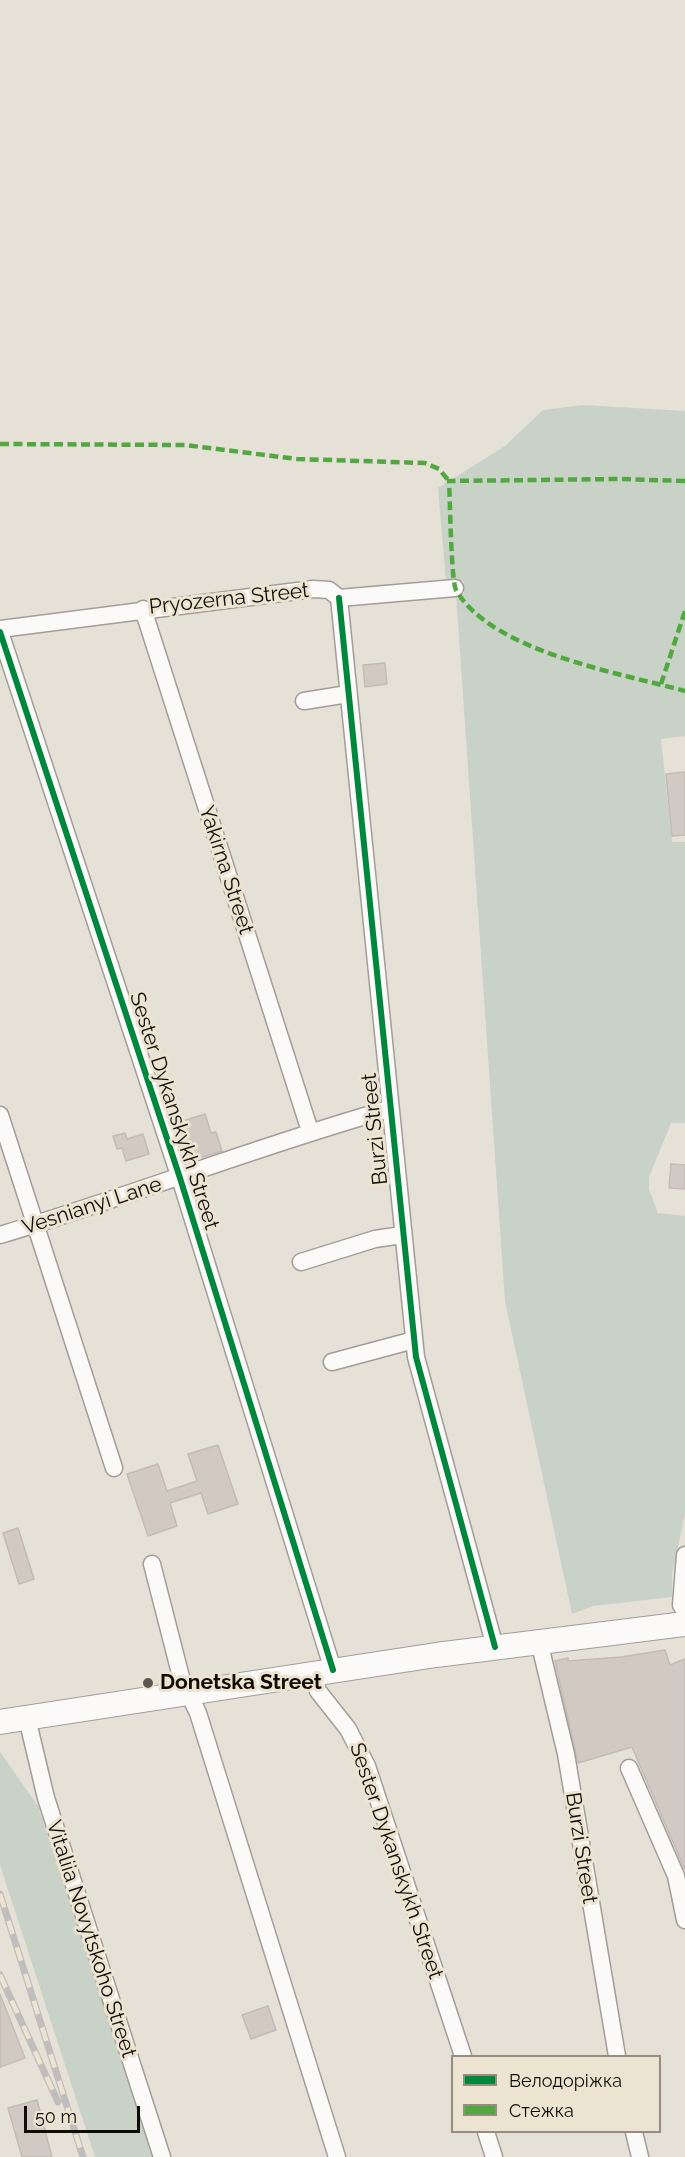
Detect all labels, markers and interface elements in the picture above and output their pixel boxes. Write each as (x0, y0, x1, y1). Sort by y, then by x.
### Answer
street label: Pryozerna Street (148, 578, 310, 620)
street label: Yakirna Street (193, 803, 259, 937)
street label: Sester Dykanskykh Street (124, 989, 224, 1233)
street label: Burzi Street (357, 1072, 393, 1186)
street label: Vesnianyi Lane (19, 1172, 165, 1240)
place label: Donetska Street (160, 1670, 322, 1696)
marker: Donetska Street (141, 1676, 155, 1690)
street label: Sester Dykanskykh Street (344, 1740, 448, 1982)
street label: Burzi Street (560, 1791, 602, 1905)
street label: Vitaliia Novytskoho Street (41, 1817, 141, 2061)
legend (451, 2055, 661, 2133)
text: Велодоріжка (509, 2070, 622, 2091)
scale bar (27, 2094, 142, 2132)
text: Стежка (509, 2100, 574, 2121)
text: 50 m (35, 2106, 77, 2127)

